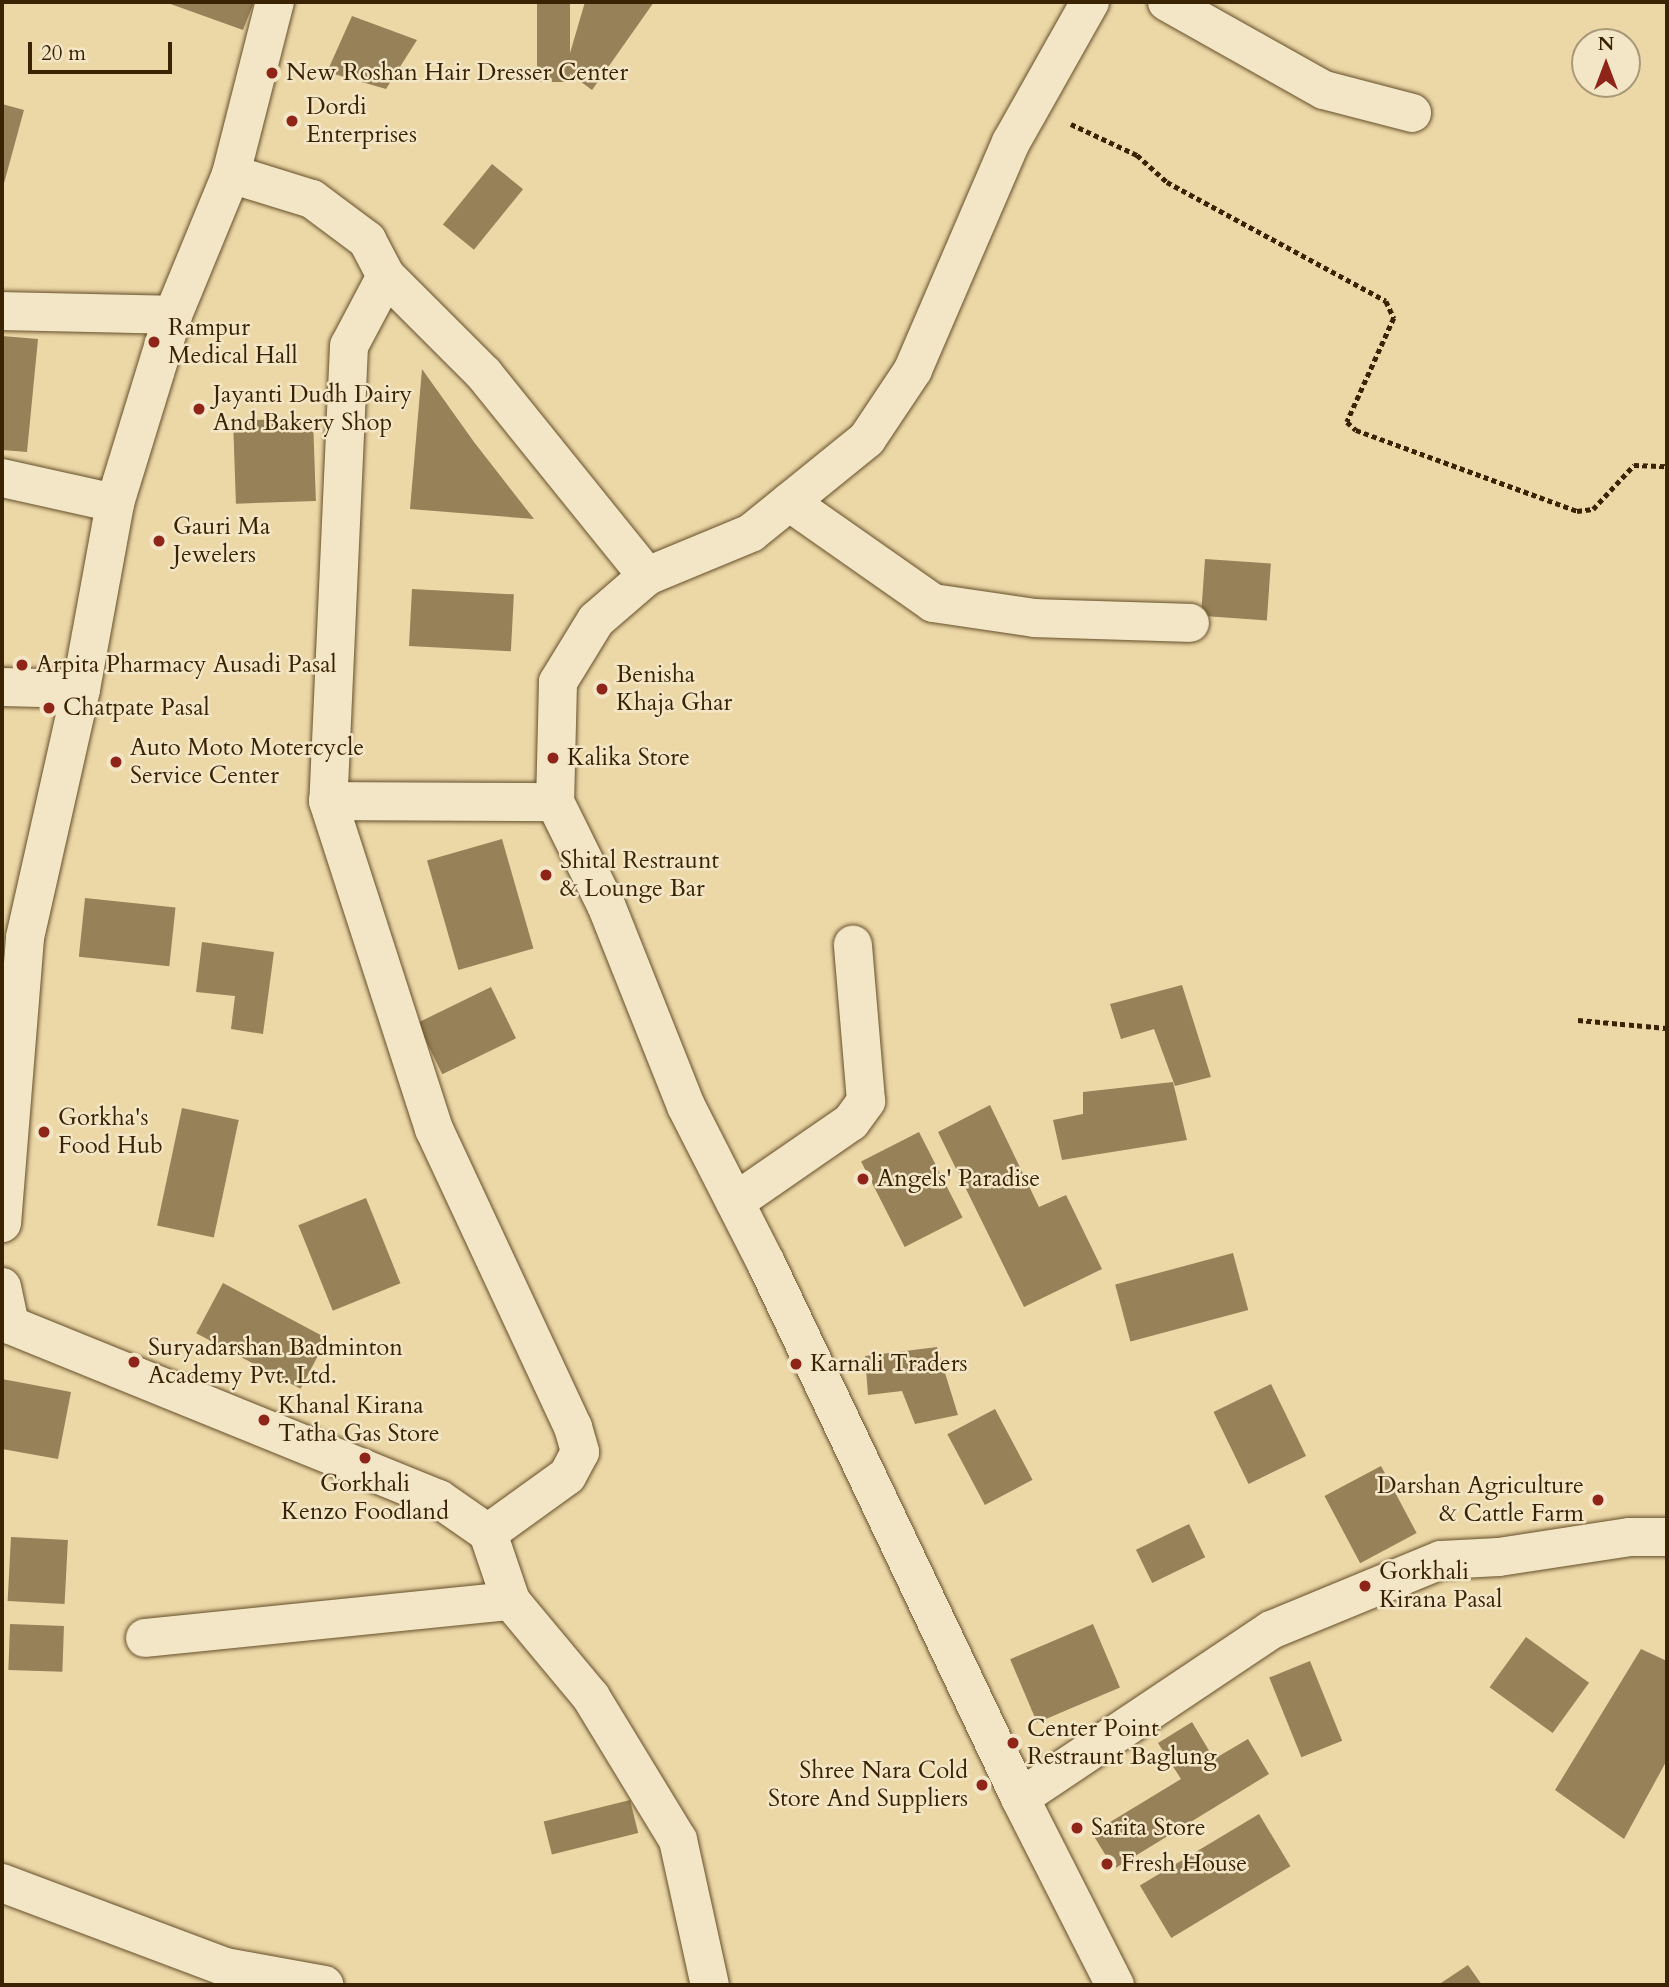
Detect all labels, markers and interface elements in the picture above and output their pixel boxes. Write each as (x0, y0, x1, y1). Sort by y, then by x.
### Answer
scale bar (32, 28, 175, 72)
north arrow (1571, 28, 1641, 98)
text: N (1598, 31, 1614, 57)
text: 20 m (41, 39, 86, 68)
place label: New Roshan Hair Dresser Center (286, 59, 628, 87)
marker: New Roshan Hair Dresser Center (264, 65, 280, 81)
place label: Dordi Enterprises (306, 93, 417, 149)
marker: Dordi Enterprises (284, 113, 300, 129)
place label: Rampur Medical Hall (168, 314, 298, 370)
marker: Rampur Medical Hall (146, 334, 162, 350)
place label: Jayanti Dudh Dairy And Bakery Shop (213, 381, 412, 437)
marker: Jayanti Dudh Dairy And Bakery Shop (191, 401, 207, 417)
place label: Gauri Ma Jewelers (173, 513, 270, 569)
marker: Gauri Ma Jewelers (151, 533, 167, 549)
place label: Arpita Pharmacy Ausadi Pasal (36, 651, 337, 679)
marker: Arpita Pharmacy Ausadi Pasal (14, 657, 30, 673)
place label: Benisha Khaja Ghar (616, 661, 732, 717)
marker: Benisha Khaja Ghar (594, 681, 610, 697)
place label: Chatpate Pasal (63, 694, 210, 722)
marker: Chatpate Pasal (41, 700, 57, 716)
place label: Auto Moto Motercycle Service Center (130, 734, 364, 790)
place label: Kalika Store (567, 744, 690, 772)
marker: Kalika Store (545, 750, 561, 766)
marker: Auto Moto Motercycle Service Center (108, 754, 124, 770)
place label: Shital Restraunt & Lounge Bar (560, 847, 719, 903)
marker: Shital Restraunt & Lounge Bar (538, 867, 554, 883)
place label: Gorkha's Food Hub (58, 1104, 163, 1160)
marker: Gorkha's Food Hub (36, 1124, 52, 1140)
place label: Angels' Paradise (877, 1165, 1040, 1193)
marker: Angels' Paradise (855, 1171, 871, 1187)
place label: Suryadarshan Badminton Academy Pvt. Ltd. (148, 1334, 403, 1390)
place label: Karnali Traders (810, 1350, 967, 1378)
marker: Suryadarshan Badminton Academy Pvt. Ltd. (126, 1354, 142, 1370)
marker: Karnali Traders (788, 1356, 804, 1372)
place label: Khanal Kirana Tatha Gas Store (278, 1392, 440, 1448)
marker: Khanal Kirana Tatha Gas Store (256, 1412, 272, 1428)
marker: Gorkhali Kenzo Foodland (357, 1450, 373, 1466)
place label: Gorkhali Kenzo Foodland (281, 1470, 449, 1526)
place label: Darshan Agriculture & Cattle Farm (1377, 1472, 1584, 1528)
marker: Darshan Agriculture & Cattle Farm (1590, 1492, 1606, 1508)
place label: Gorkhali Kirana Pasal (1379, 1558, 1502, 1614)
marker: Gorkhali Kirana Pasal (1357, 1578, 1373, 1594)
place label: Center Point Restraunt Baglung (1027, 1715, 1217, 1771)
marker: Center Point Restraunt Baglung (1005, 1735, 1021, 1751)
place label: Shree Nara Cold Store And Suppliers (768, 1757, 968, 1813)
marker: Shree Nara Cold Store And Suppliers (974, 1777, 990, 1793)
place label: Sarita Store (1091, 1814, 1206, 1842)
marker: Sarita Store (1069, 1820, 1085, 1836)
place label: Fresh House (1121, 1850, 1247, 1878)
marker: Fresh House (1099, 1856, 1115, 1872)

